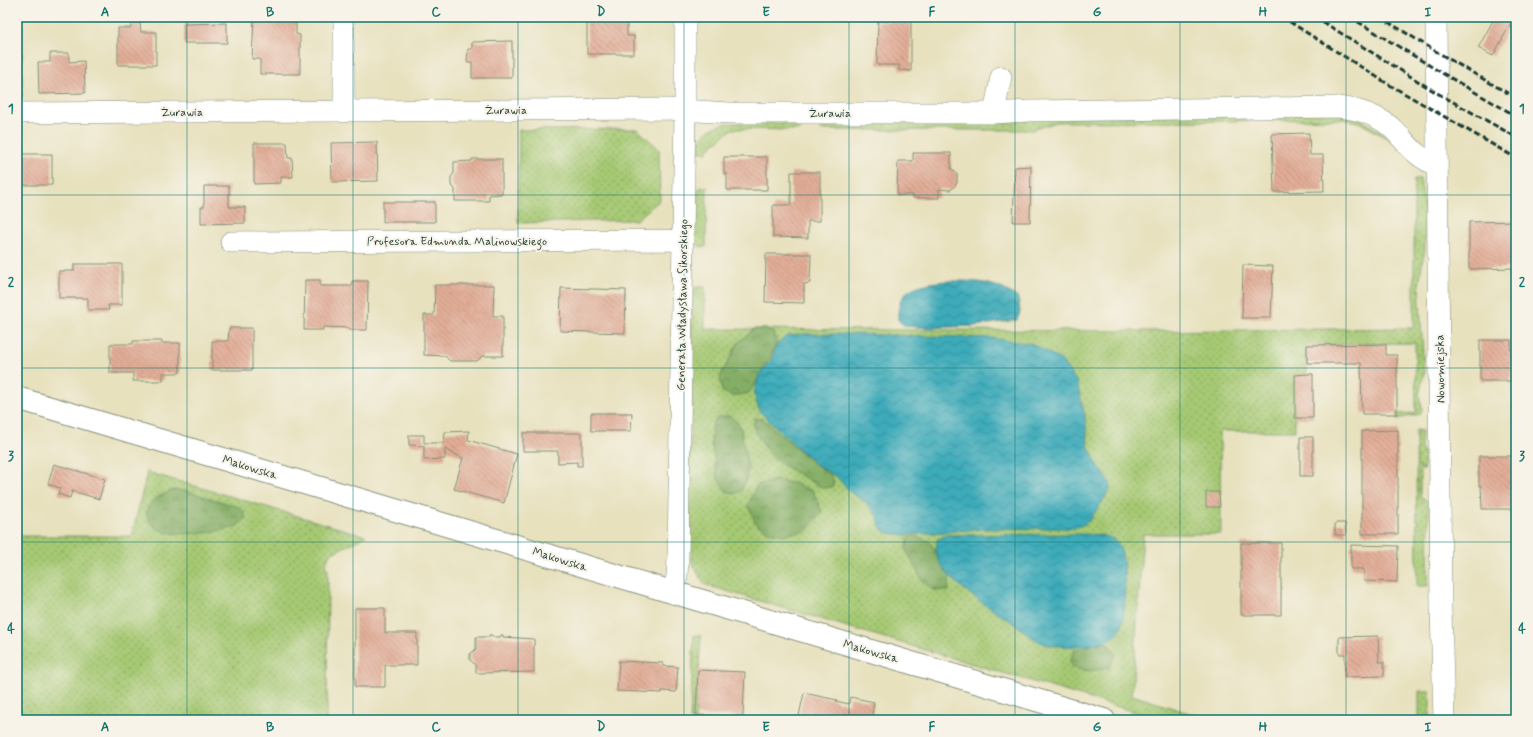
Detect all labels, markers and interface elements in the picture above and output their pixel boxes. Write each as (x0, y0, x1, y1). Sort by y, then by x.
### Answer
text: A (101, 4, 109, 21)
text: B (266, 4, 275, 21)
text: C (431, 4, 441, 21)
text: D (597, 4, 606, 21)
text: E (762, 4, 770, 21)
text: F (929, 4, 936, 21)
text: G (1093, 4, 1102, 21)
text: H (1259, 4, 1268, 21)
text: I (1425, 4, 1432, 21)
text: 1 (8, 101, 14, 118)
text: 1 (1519, 101, 1525, 118)
street label: Żurawia (485, 103, 527, 119)
street label: Żurawia (161, 105, 203, 121)
street label: Żurawia (809, 106, 851, 122)
street label: Generała Władysława Sikorskiego (674, 219, 692, 391)
street label: Profesora Edmunda Malinowskiego (367, 234, 547, 251)
text: 2 (8, 274, 15, 291)
text: 2 (1519, 274, 1526, 291)
street label: Nowomiejska (1432, 335, 1450, 403)
text: 3 (8, 448, 14, 465)
text: 3 (1519, 448, 1525, 465)
street label: Makowska (220, 452, 280, 484)
street label: Makowska (530, 544, 590, 576)
text: 4 (7, 621, 15, 638)
text: 4 (1518, 621, 1526, 638)
street label: Makowska (841, 636, 901, 668)
text: A (101, 719, 109, 736)
text: B (266, 719, 275, 736)
text: C (431, 719, 441, 736)
text: D (597, 719, 606, 736)
text: E (762, 719, 770, 736)
text: F (929, 719, 936, 736)
text: G (1093, 719, 1102, 736)
text: H (1259, 719, 1268, 736)
text: I (1425, 719, 1432, 736)

